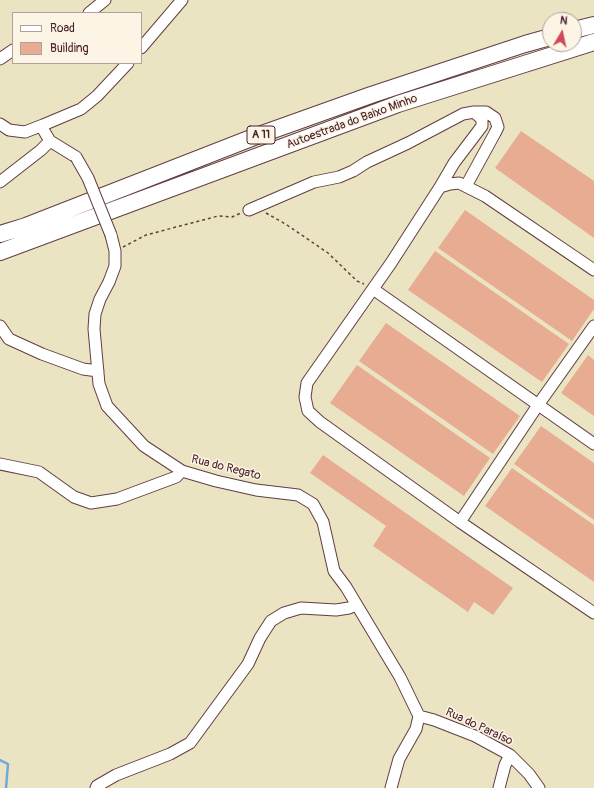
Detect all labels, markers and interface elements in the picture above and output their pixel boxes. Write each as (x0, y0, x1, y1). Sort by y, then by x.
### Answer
legend (12, 12, 142, 64)
north arrow (542, 12, 582, 52)
text: N (559, 14, 568, 28)
text: Road (50, 21, 75, 36)
text: Building (50, 41, 89, 56)
street label: Autoestrada do Baixo Minho (284, 92, 420, 152)
road number: A 11 (247, 126, 275, 144)
street label: Rua do Regato (190, 452, 262, 484)
street label: Rua do Paraíso (443, 705, 515, 749)

